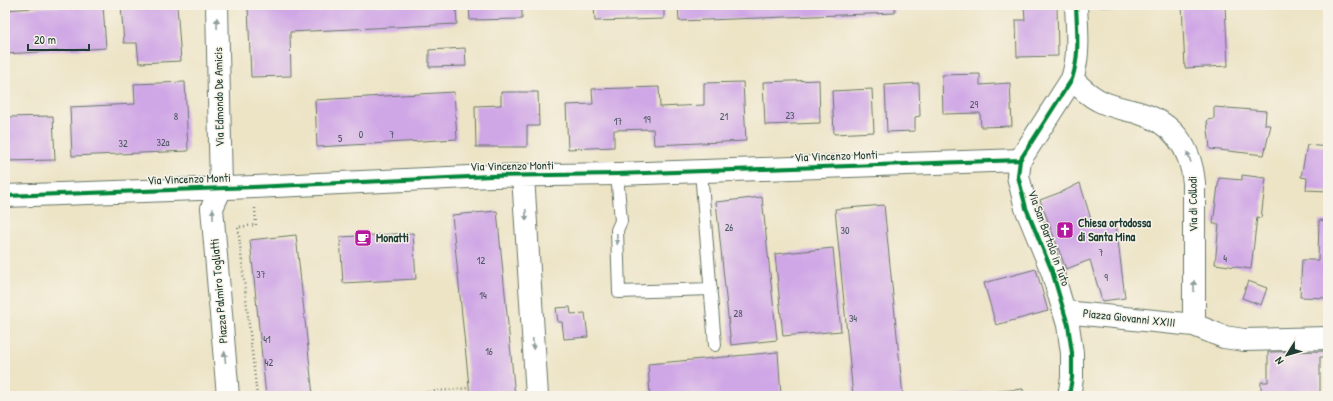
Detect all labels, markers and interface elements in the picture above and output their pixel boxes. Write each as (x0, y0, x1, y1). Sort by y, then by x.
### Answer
one-way arrow (214, 16, 220, 29)
scale bar (28, 26, 89, 52)
text: 20 m (34, 31, 56, 48)
street label: Via Edmondo De Amicis (209, 47, 228, 147)
house number: 29 (970, 98, 979, 111)
house number: 23 (785, 109, 795, 122)
house number: 8 (174, 110, 178, 123)
house number: 21 (720, 110, 729, 123)
house number: 19 (643, 113, 651, 126)
house number: 17 (614, 115, 622, 128)
house number: 0 (359, 128, 364, 141)
house number: 7 (390, 128, 395, 141)
house number: 5 (338, 132, 343, 145)
house number: 32a (156, 136, 170, 149)
house number: 32 (118, 137, 128, 150)
street label: Via Vincenzo Monti (794, 146, 878, 165)
one-way arrow (1185, 151, 1191, 163)
street label: Via Vincenzo Monti (470, 156, 554, 175)
street label: Via Vincenzo Monti (147, 169, 231, 188)
street label: Via di Collodi (1184, 176, 1201, 232)
street label: Via San Bartolo in Tuto (1024, 188, 1075, 288)
one-way arrow (209, 208, 216, 220)
one-way arrow (523, 209, 530, 221)
place label: Chiesa ortodossa di Santa Mina (1078, 214, 1151, 245)
church icon: Chiesa ortodossa di Santa Mina (1055, 220, 1075, 240)
house number: 26 (725, 221, 733, 234)
house number: 30 (841, 224, 850, 237)
cafe icon: Monatti (353, 228, 373, 248)
place label: Monatti (376, 229, 409, 246)
one-way arrow (614, 233, 620, 246)
street label: Piazza Palmiro Togliatti (205, 238, 232, 344)
house number: 7 (1099, 246, 1104, 259)
house number: 4 (1223, 252, 1227, 265)
house number: 12 (477, 254, 485, 267)
house number: 37 (256, 268, 266, 281)
house number: 9 (1104, 271, 1108, 284)
one-way arrow (1191, 279, 1197, 292)
house number: 14 (479, 289, 487, 302)
street label: Piazza Giovanni XXIII (1082, 304, 1176, 331)
house number: 28 (733, 307, 743, 320)
house number: 34 (849, 312, 857, 325)
house number: 41 (263, 333, 271, 346)
north arrow (1267, 335, 1307, 375)
one-way arrow (530, 338, 537, 350)
house number: 16 (485, 345, 493, 358)
one-way arrow (221, 351, 228, 363)
text: N (1272, 354, 1286, 368)
house number: 42 (265, 356, 274, 369)

